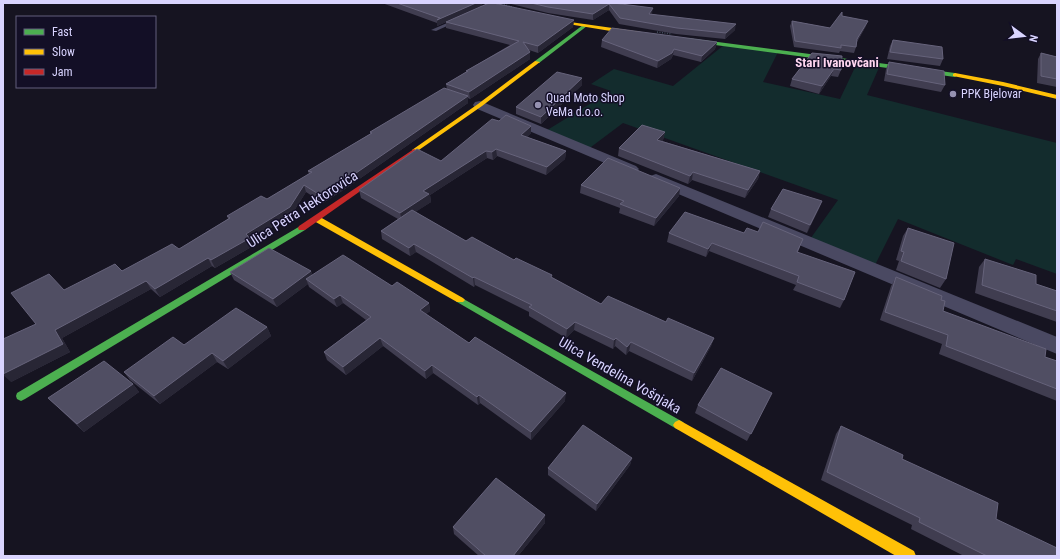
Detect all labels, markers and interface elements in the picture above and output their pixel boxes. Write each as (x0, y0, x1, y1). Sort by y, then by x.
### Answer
legend (16, 16, 156, 88)
north arrow (1004, 16, 1044, 56)
text: Fast (52, 25, 73, 39)
text: N (1026, 34, 1040, 44)
text: Slow (52, 45, 75, 59)
district label: Stari Ivanovčani (795, 55, 879, 70)
text: Jam (52, 65, 73, 79)
place label: PPK Bjelovar (961, 87, 1022, 101)
marker: PPK Bjelovar (948, 89, 958, 99)
place label: Quad Moto Shop VeMa d.o.o. (546, 91, 625, 119)
marker: Quad Moto Shop VeMa d.o.o. (533, 100, 543, 110)
street label: Ulica Petra Hektorovića (244, 167, 360, 251)
street label: Ulica Vendelina Vošnjaka (556, 333, 684, 417)

